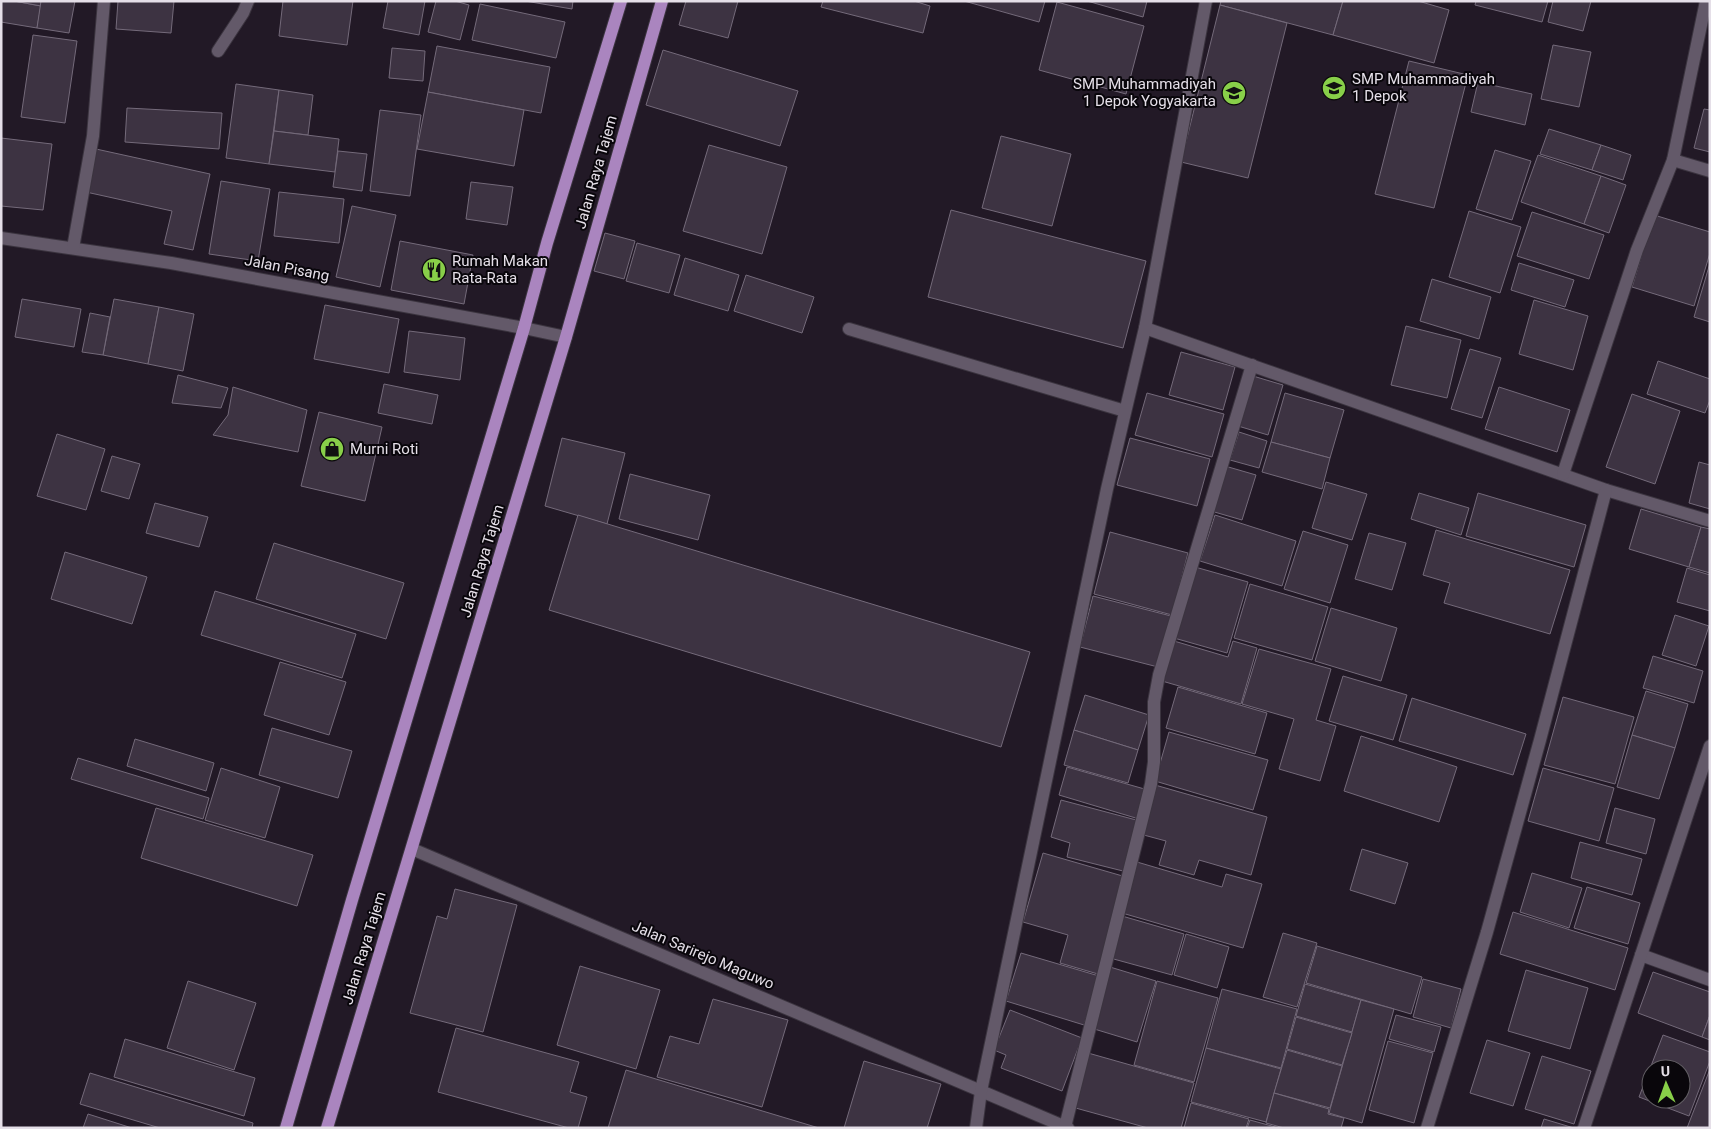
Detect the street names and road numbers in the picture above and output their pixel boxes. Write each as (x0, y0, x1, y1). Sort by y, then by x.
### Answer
street label: Jalan Raya Tajem (571, 113, 621, 231)
street label: Jalan Pisang (243, 251, 331, 285)
street label: Jalan Raya Tajem (456, 502, 508, 620)
street label: Jalan Raya Tajem (338, 889, 390, 1007)
street label: Jalan Sarirejo Maguwo (629, 917, 777, 993)

